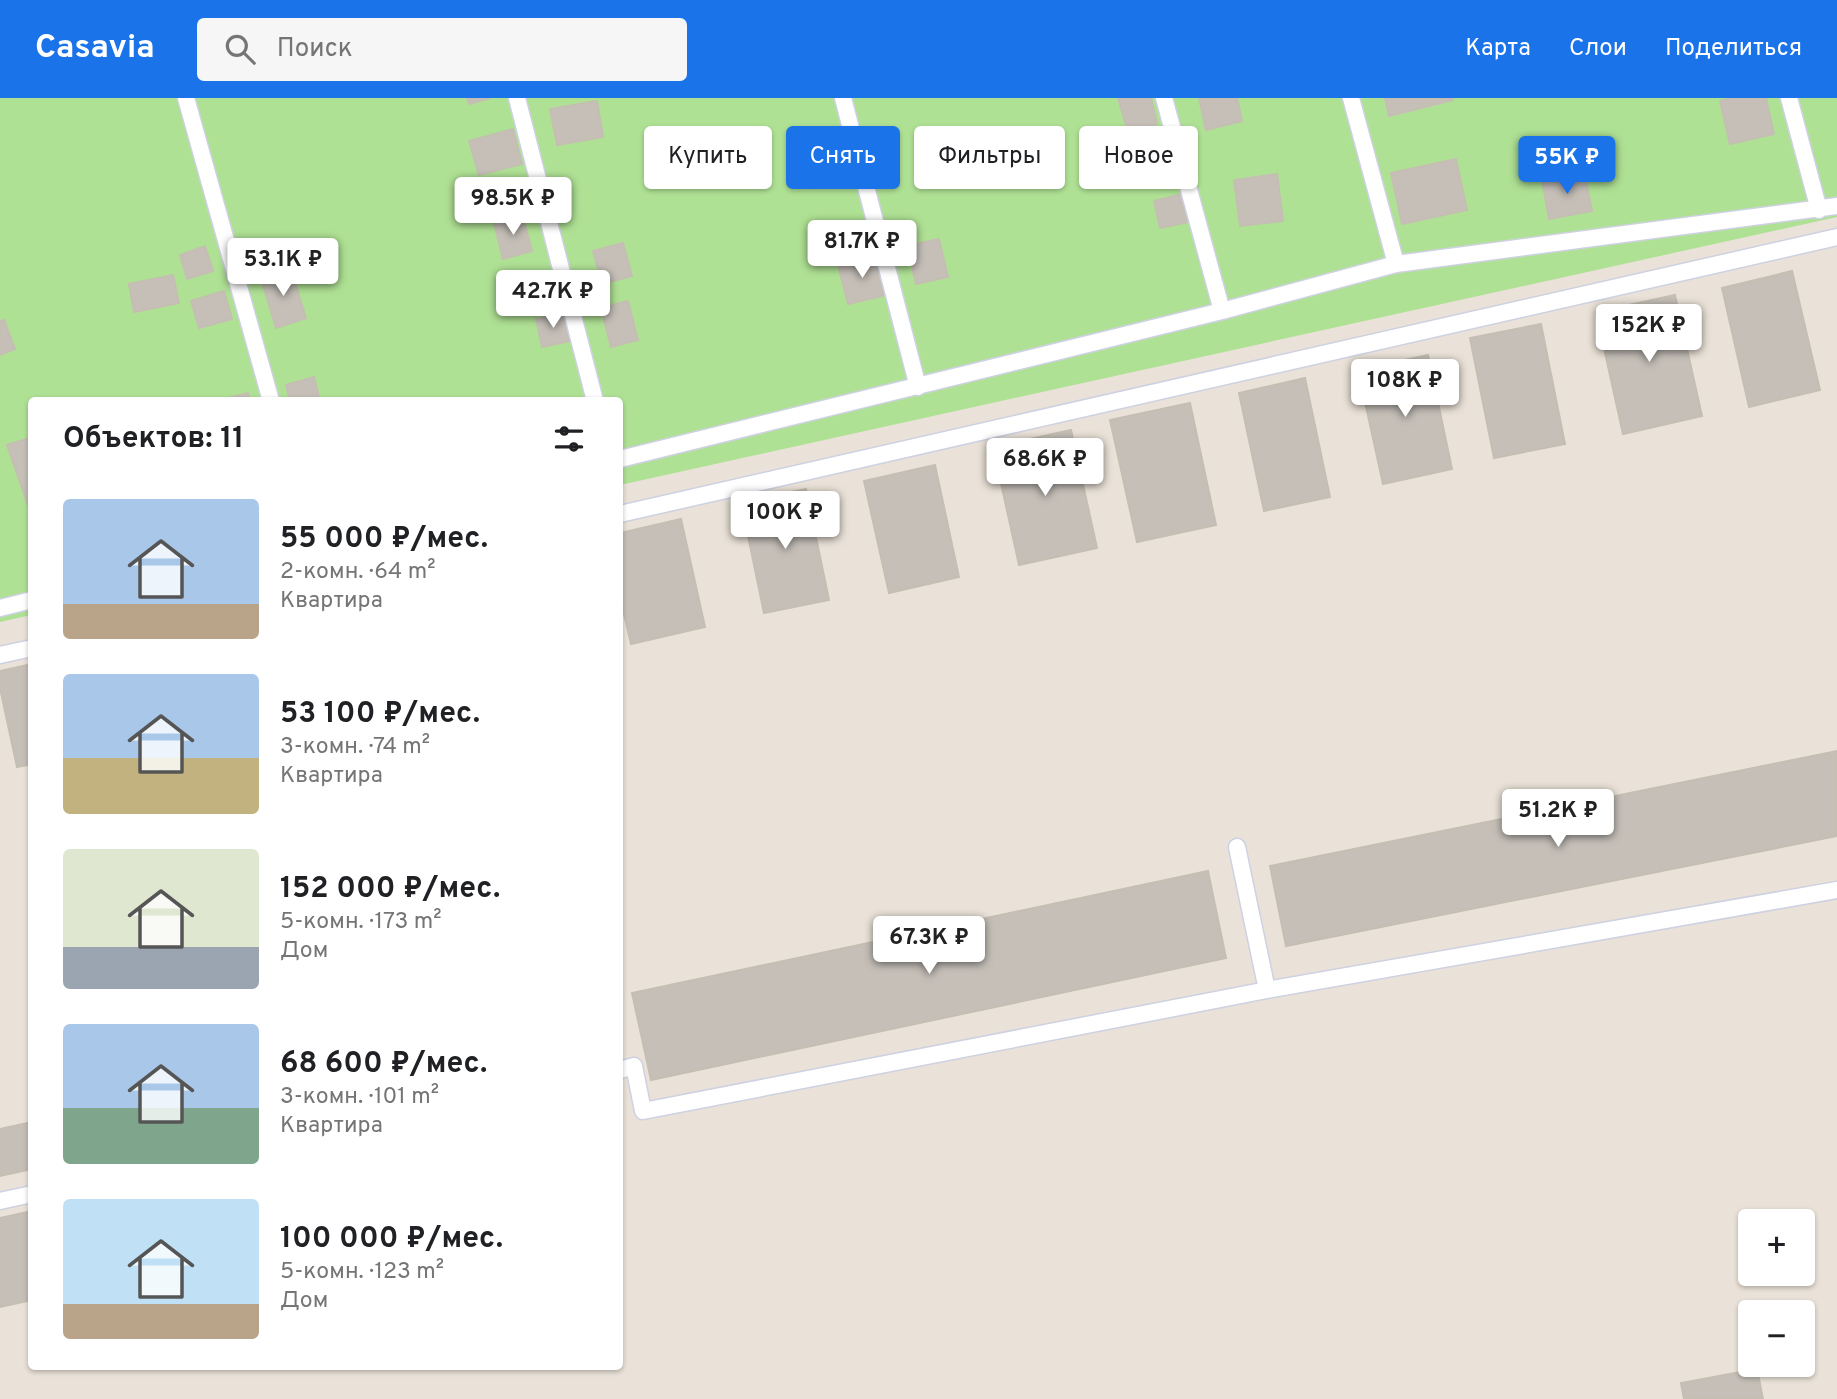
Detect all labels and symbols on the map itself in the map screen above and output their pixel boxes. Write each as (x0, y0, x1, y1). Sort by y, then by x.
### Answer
pin: 55K ₽ (1518, 136, 1616, 196)
pin: 98.5K ₽ (448, 178, 578, 237)
pin: 81.7K ₽ (797, 220, 927, 280)
pin: 53.1K ₽ (218, 238, 348, 298)
pin: 42.7K ₽ (488, 271, 618, 330)
pin: 152K ₽ (1592, 304, 1706, 364)
pin: 108K ₽ (1348, 360, 1462, 419)
pin: 68.6K ₽ (980, 438, 1110, 498)
pin: 100K ₽ (728, 491, 842, 551)
pin: 51.2K ₽ (1493, 790, 1623, 849)
pin: 67.3K ₽ (864, 916, 994, 976)

